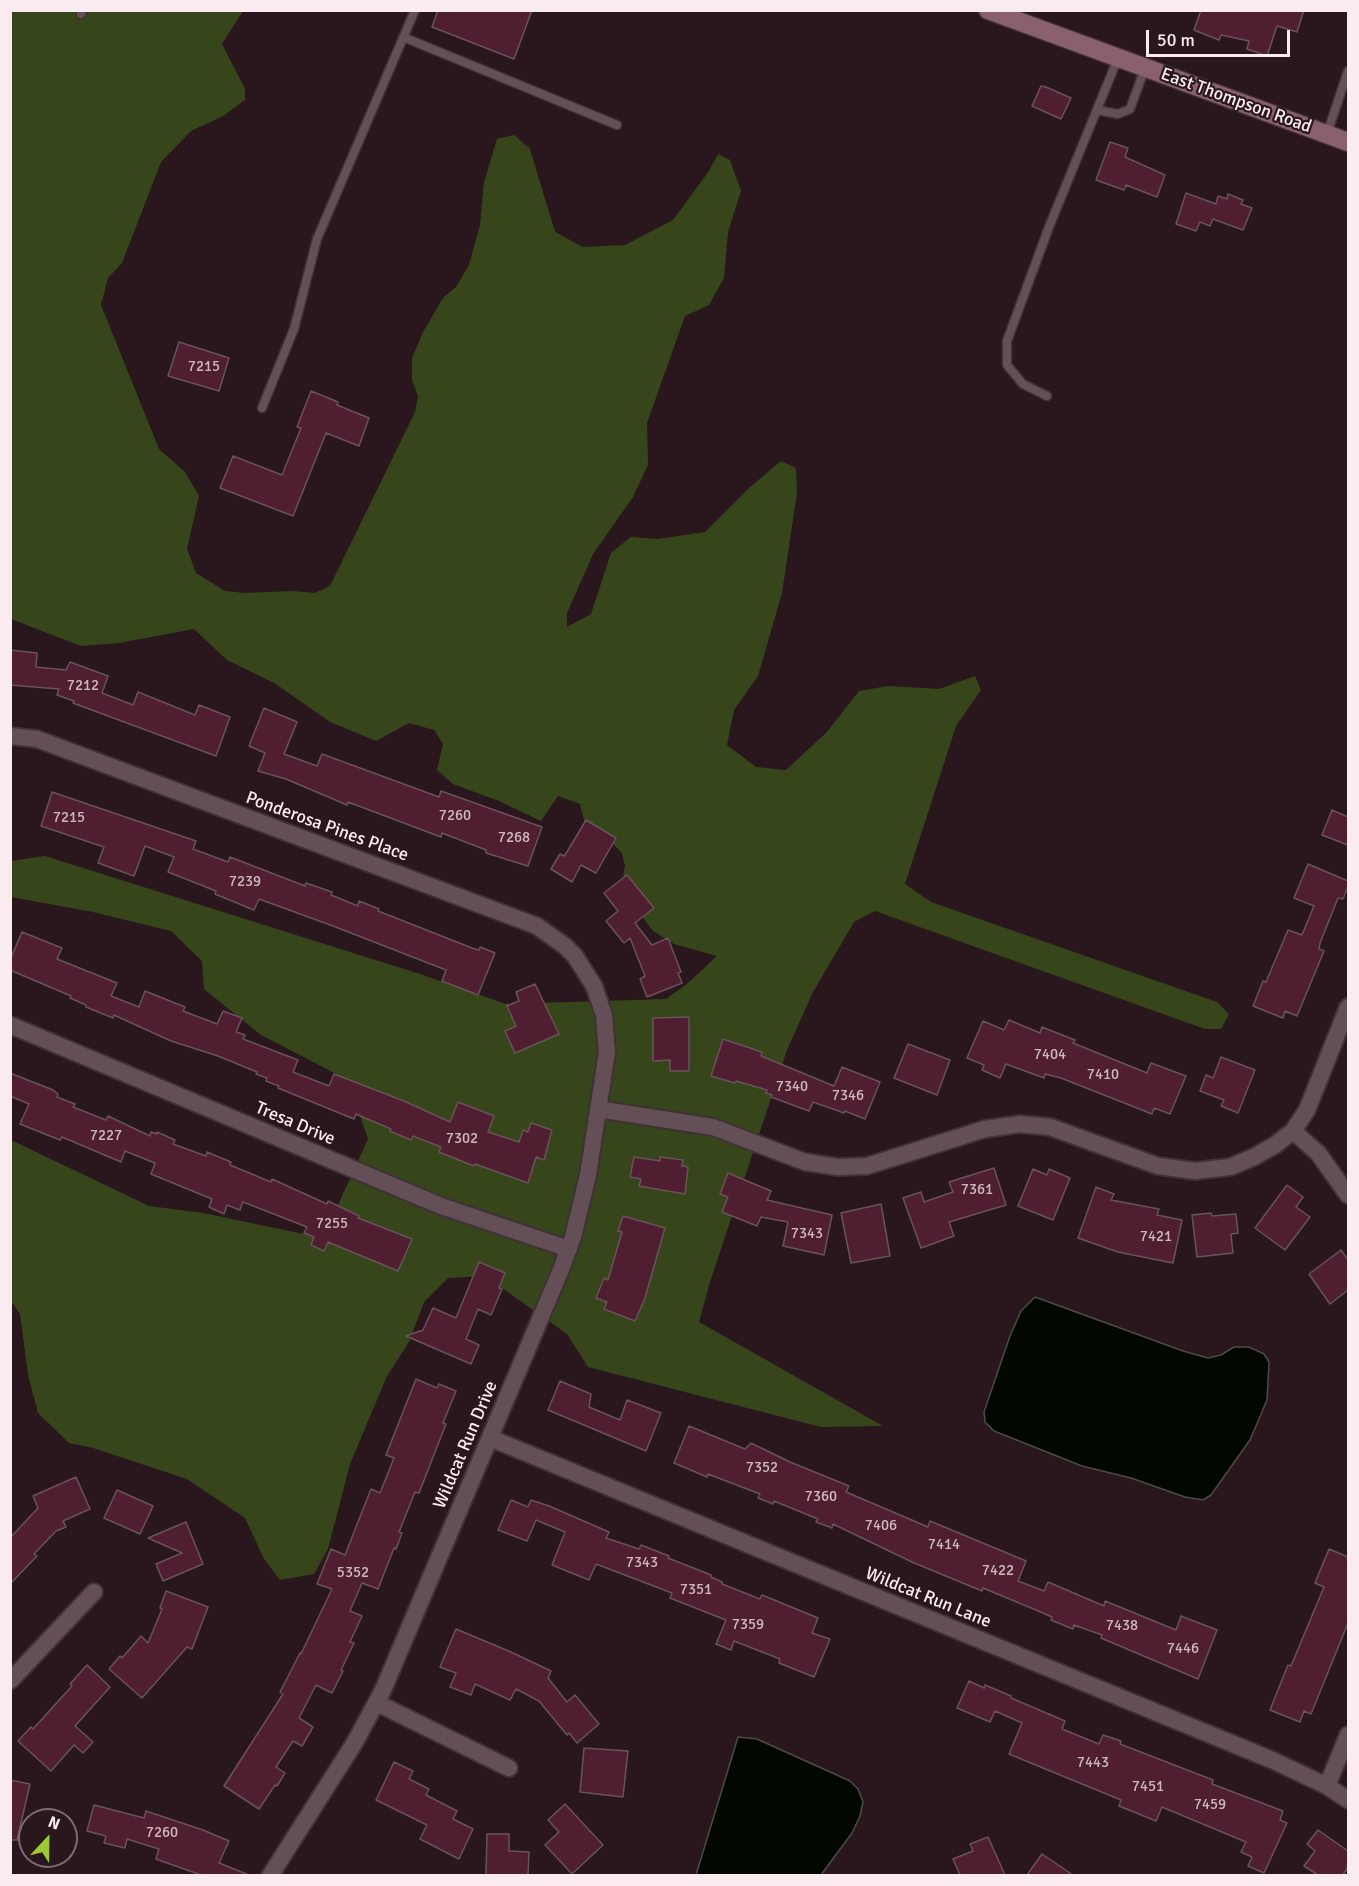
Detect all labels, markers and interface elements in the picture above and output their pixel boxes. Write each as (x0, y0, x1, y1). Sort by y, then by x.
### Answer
scale bar (1149, 18, 1293, 56)
text: 50 m (1157, 29, 1195, 51)
street label: East Thompson Road (1158, 64, 1314, 138)
house number: 7215 (188, 358, 220, 376)
house number: 7212 (67, 677, 99, 695)
street label: Ponderosa Pines Place (243, 787, 411, 867)
house number: 7260 (439, 807, 471, 825)
house number: 7215 (53, 809, 85, 827)
house number: 7268 (498, 829, 530, 847)
house number: 7239 (229, 873, 261, 891)
house number: 7404 (1034, 1046, 1066, 1064)
house number: 7410 (1087, 1066, 1119, 1084)
house number: 7340 (776, 1078, 808, 1096)
house number: 7346 (832, 1087, 864, 1105)
street label: Tresa Drive (252, 1098, 338, 1150)
house number: 7227 (90, 1127, 122, 1145)
house number: 7302 (446, 1130, 478, 1148)
house number: 7361 (961, 1181, 993, 1199)
house number: 7255 (316, 1215, 348, 1233)
house number: 7343 (791, 1225, 823, 1243)
house number: 7421 (1140, 1228, 1172, 1246)
street label: Wildcat Run Drive (429, 1378, 503, 1512)
house number: 7352 (746, 1459, 778, 1477)
house number: 7360 (805, 1488, 837, 1506)
house number: 7406 (865, 1517, 897, 1535)
house number: 7414 (928, 1536, 960, 1554)
house number: 7343 (626, 1554, 658, 1572)
house number: 7422 (982, 1562, 1014, 1580)
street label: Wildcat Run Lane (862, 1563, 994, 1633)
house number: 5352 (337, 1564, 369, 1582)
house number: 7351 (680, 1581, 712, 1599)
house number: 7359 (732, 1616, 764, 1634)
house number: 7438 (1106, 1617, 1138, 1635)
house number: 7446 (1167, 1640, 1199, 1658)
house number: 7443 (1077, 1754, 1109, 1772)
house number: 7451 (1132, 1778, 1164, 1796)
house number: 7459 (1194, 1796, 1226, 1814)
north arrow (18, 1808, 78, 1868)
text: N (45, 1812, 63, 1835)
house number: 7260 (146, 1824, 178, 1842)

